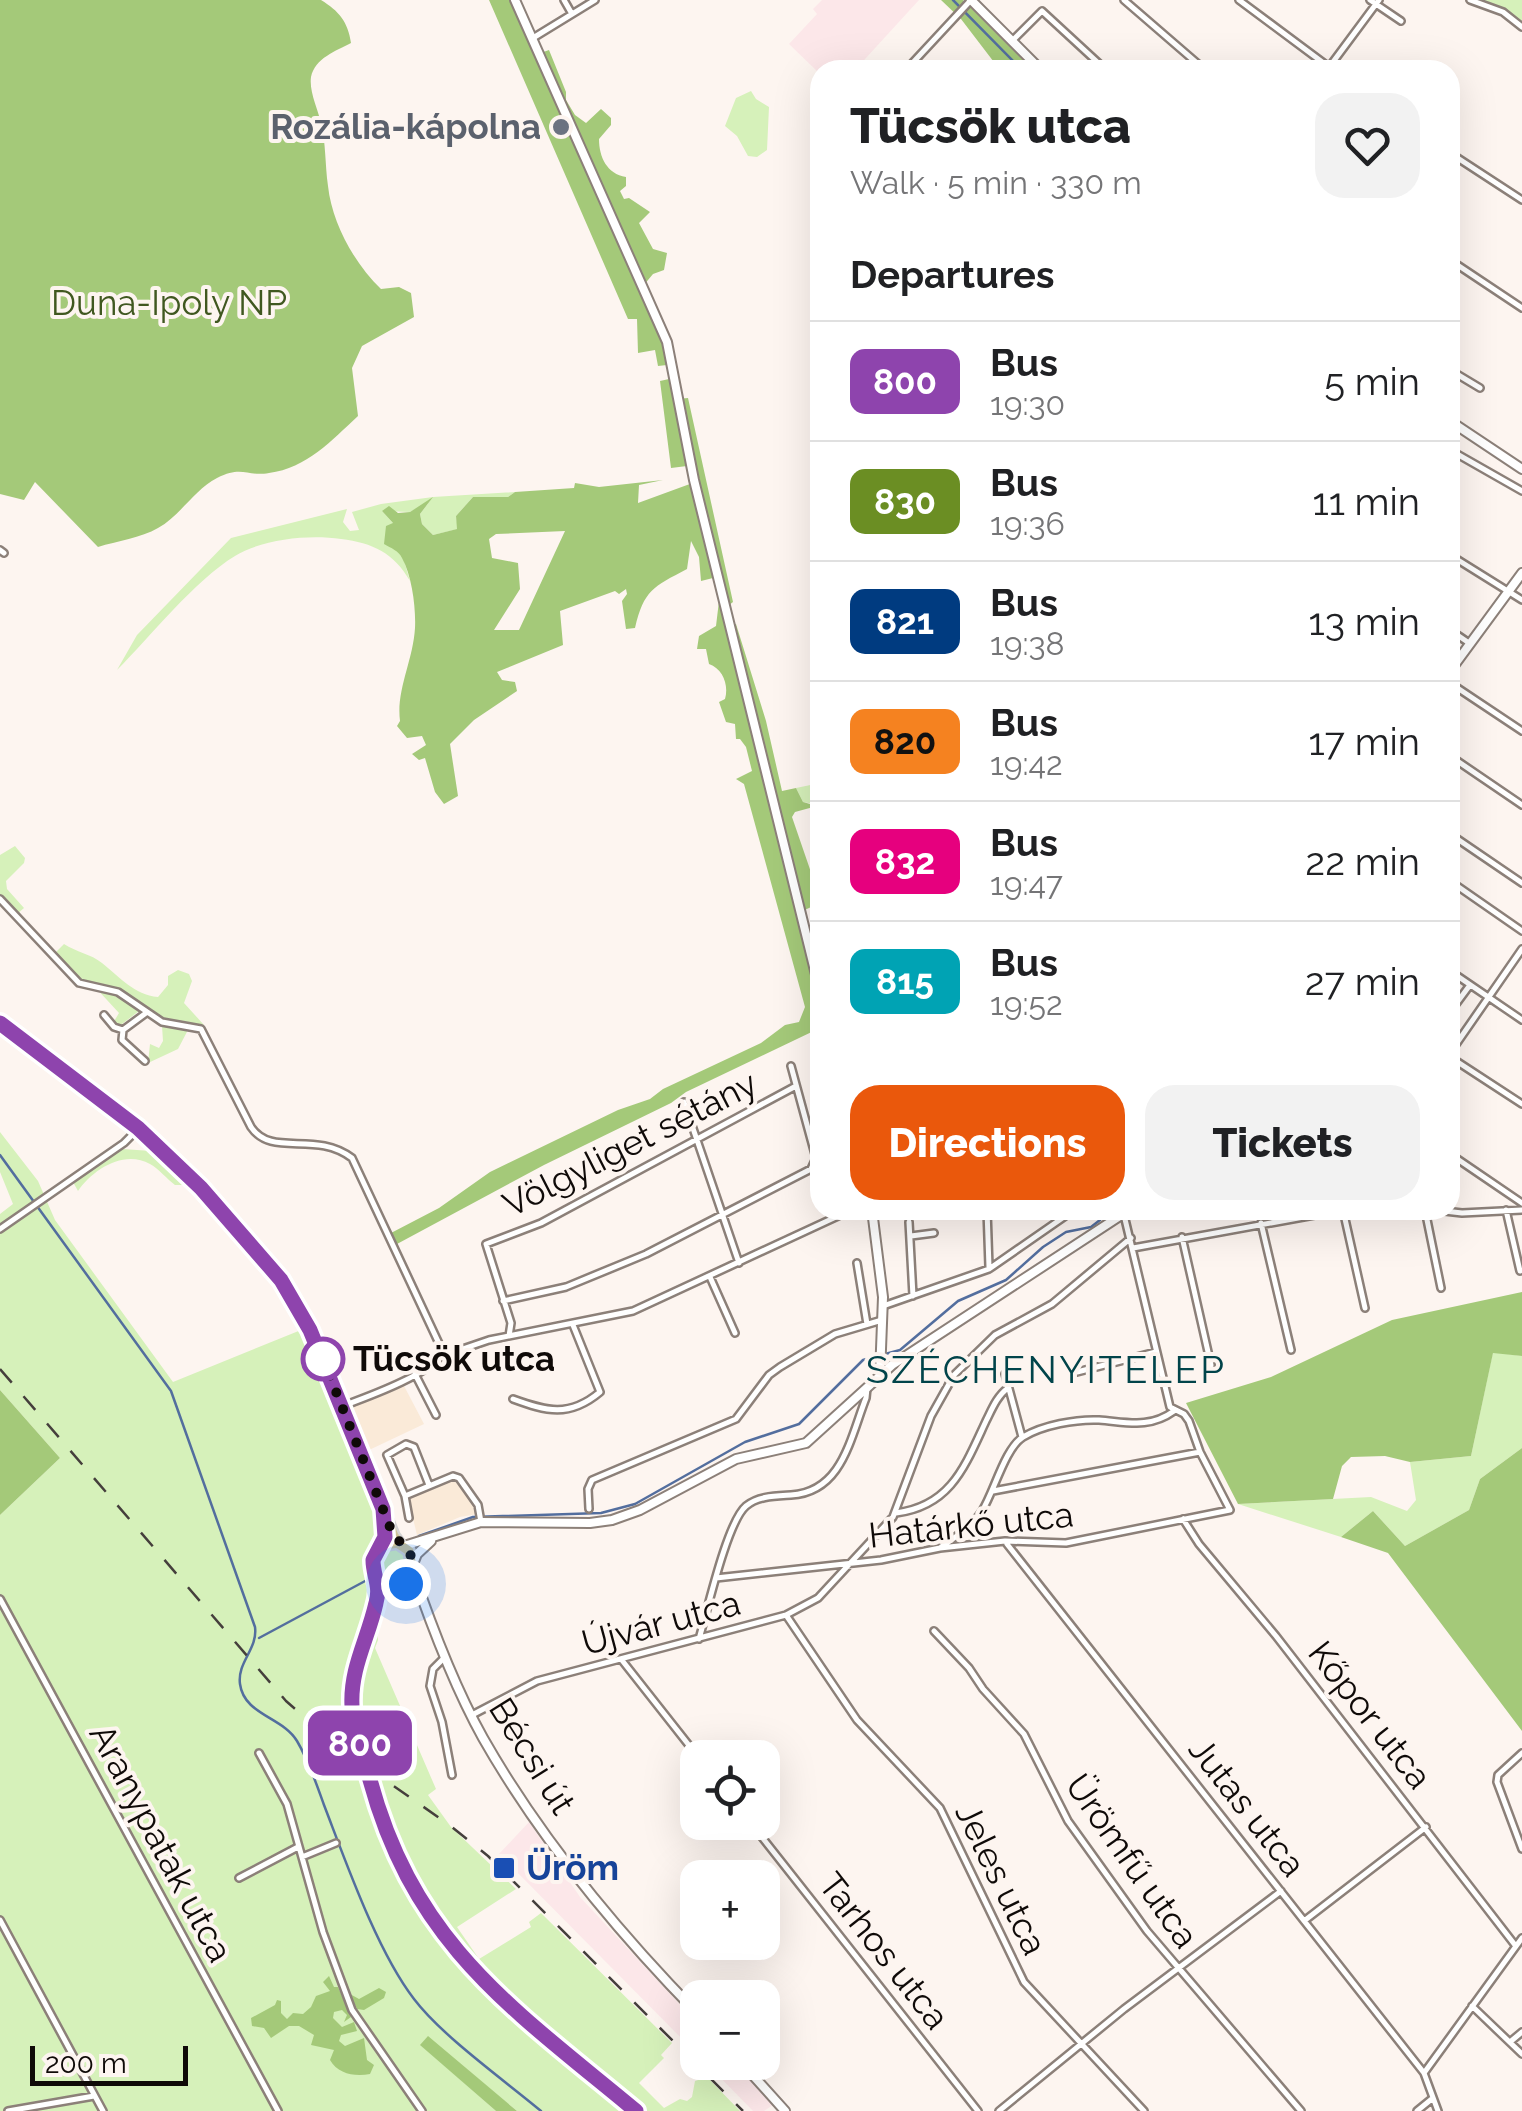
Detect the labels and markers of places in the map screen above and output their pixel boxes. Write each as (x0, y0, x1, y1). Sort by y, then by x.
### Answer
place label: Rozália-kápolna (270, 106, 541, 147)
marker: Rozália-kápolna (550, 116, 572, 138)
marker: Tücsök utca (302, 1338, 344, 1380)
place label: Tücsök utca (353, 1338, 555, 1379)
place label: Üröm (526, 1847, 619, 1888)
marker: Üröm (491, 1855, 517, 1881)

